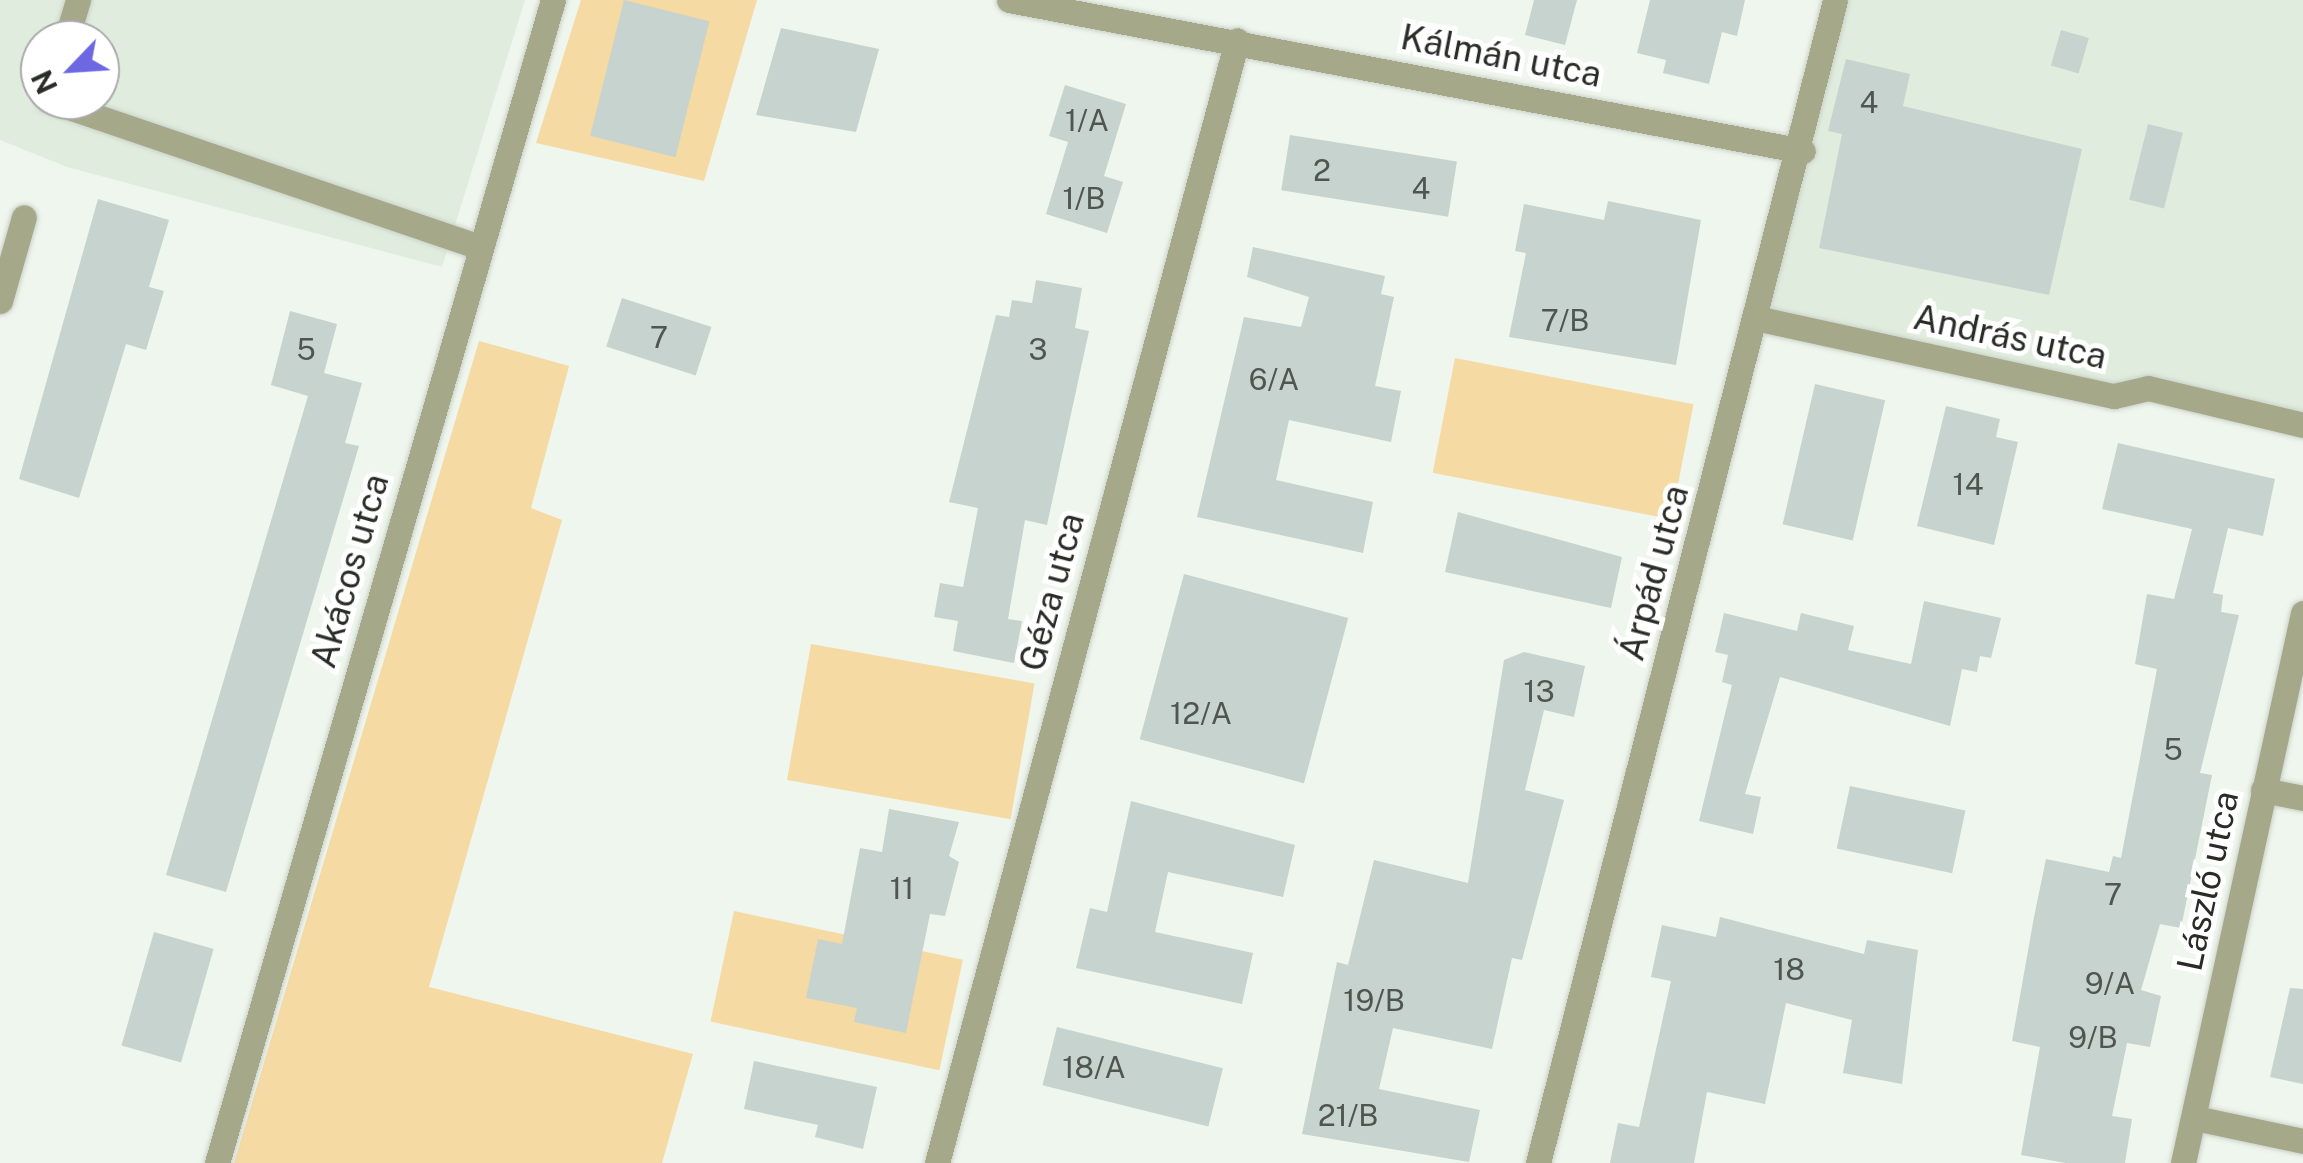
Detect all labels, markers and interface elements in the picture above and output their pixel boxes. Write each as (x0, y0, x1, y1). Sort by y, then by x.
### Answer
street label: Kálmán utca (1397, 16, 1605, 96)
north arrow (20, 20, 120, 120)
text: N (25, 65, 64, 99)
house number: 4 (1860, 84, 1878, 120)
house number: 1/A (1065, 102, 1109, 138)
house number: 2 (1313, 152, 1331, 188)
house number: 4 (1412, 170, 1430, 206)
house number: 1/B (1063, 180, 1105, 216)
street label: András utca (1910, 296, 2110, 378)
house number: 7/B (1541, 302, 1589, 338)
house number: 7 (650, 319, 668, 355)
house number: 5 (296, 331, 316, 367)
house number: 3 (1029, 331, 1047, 367)
house number: 6/A (1249, 361, 1299, 397)
house number: 14 (1952, 466, 1984, 502)
street label: Akácos utca (302, 469, 398, 673)
street label: Árpád utca (1610, 481, 1698, 665)
street label: Géza utca (1011, 509, 1093, 675)
house number: 13 (1523, 673, 1555, 709)
house number: 12/A (1170, 695, 1232, 731)
house number: 5 (2163, 731, 2183, 767)
street label: László utca (2168, 787, 2248, 975)
house number: 11 (890, 870, 914, 906)
house number: 7 (2104, 876, 2122, 912)
house number: 18 (1773, 951, 1805, 987)
house number: 9/A (2085, 965, 2135, 1001)
house number: 19/B (1343, 982, 1405, 1018)
house number: 9/B (2068, 1019, 2118, 1055)
house number: 18/A (1062, 1049, 1126, 1085)
house number: 21/B (1318, 1097, 1378, 1133)

